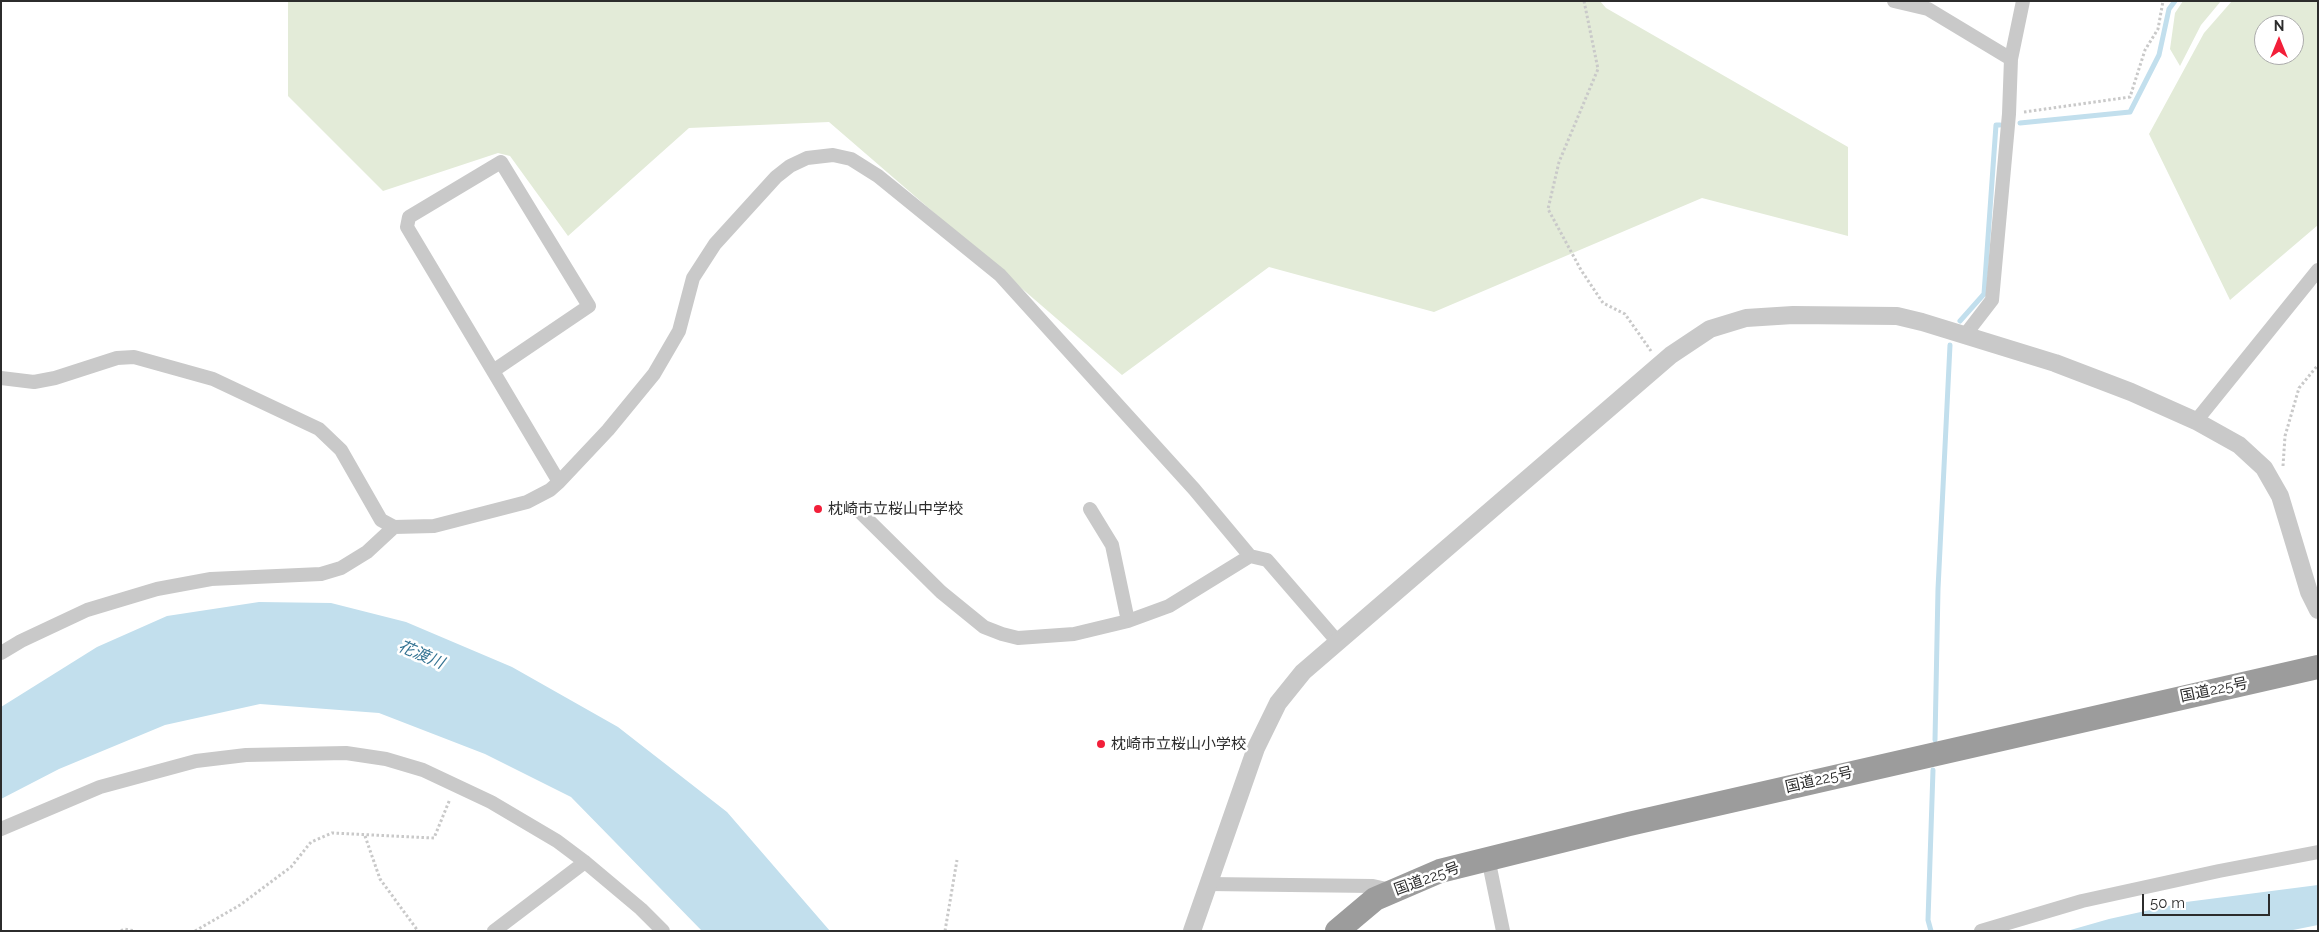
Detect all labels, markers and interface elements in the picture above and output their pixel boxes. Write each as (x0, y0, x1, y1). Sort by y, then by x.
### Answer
north arrow (2254, 15, 2304, 65)
text: N (2274, 18, 2284, 34)
place label: 枕崎市立桜山中学校 (828, 500, 963, 518)
marker: 枕崎市立桜山中学校 (812, 503, 824, 515)
water label: 花渡川 (395, 637, 447, 673)
street label: 国道225号 (2178, 674, 2250, 706)
place label: 枕崎市立桜山小学校 (1111, 735, 1246, 753)
marker: 枕崎市立桜山小学校 (1095, 738, 1107, 750)
street label: 国道225号 (1783, 763, 1855, 797)
street label: 国道225号 (1392, 859, 1462, 899)
scale bar (2144, 884, 2272, 916)
text: 50 m (2150, 894, 2185, 912)

